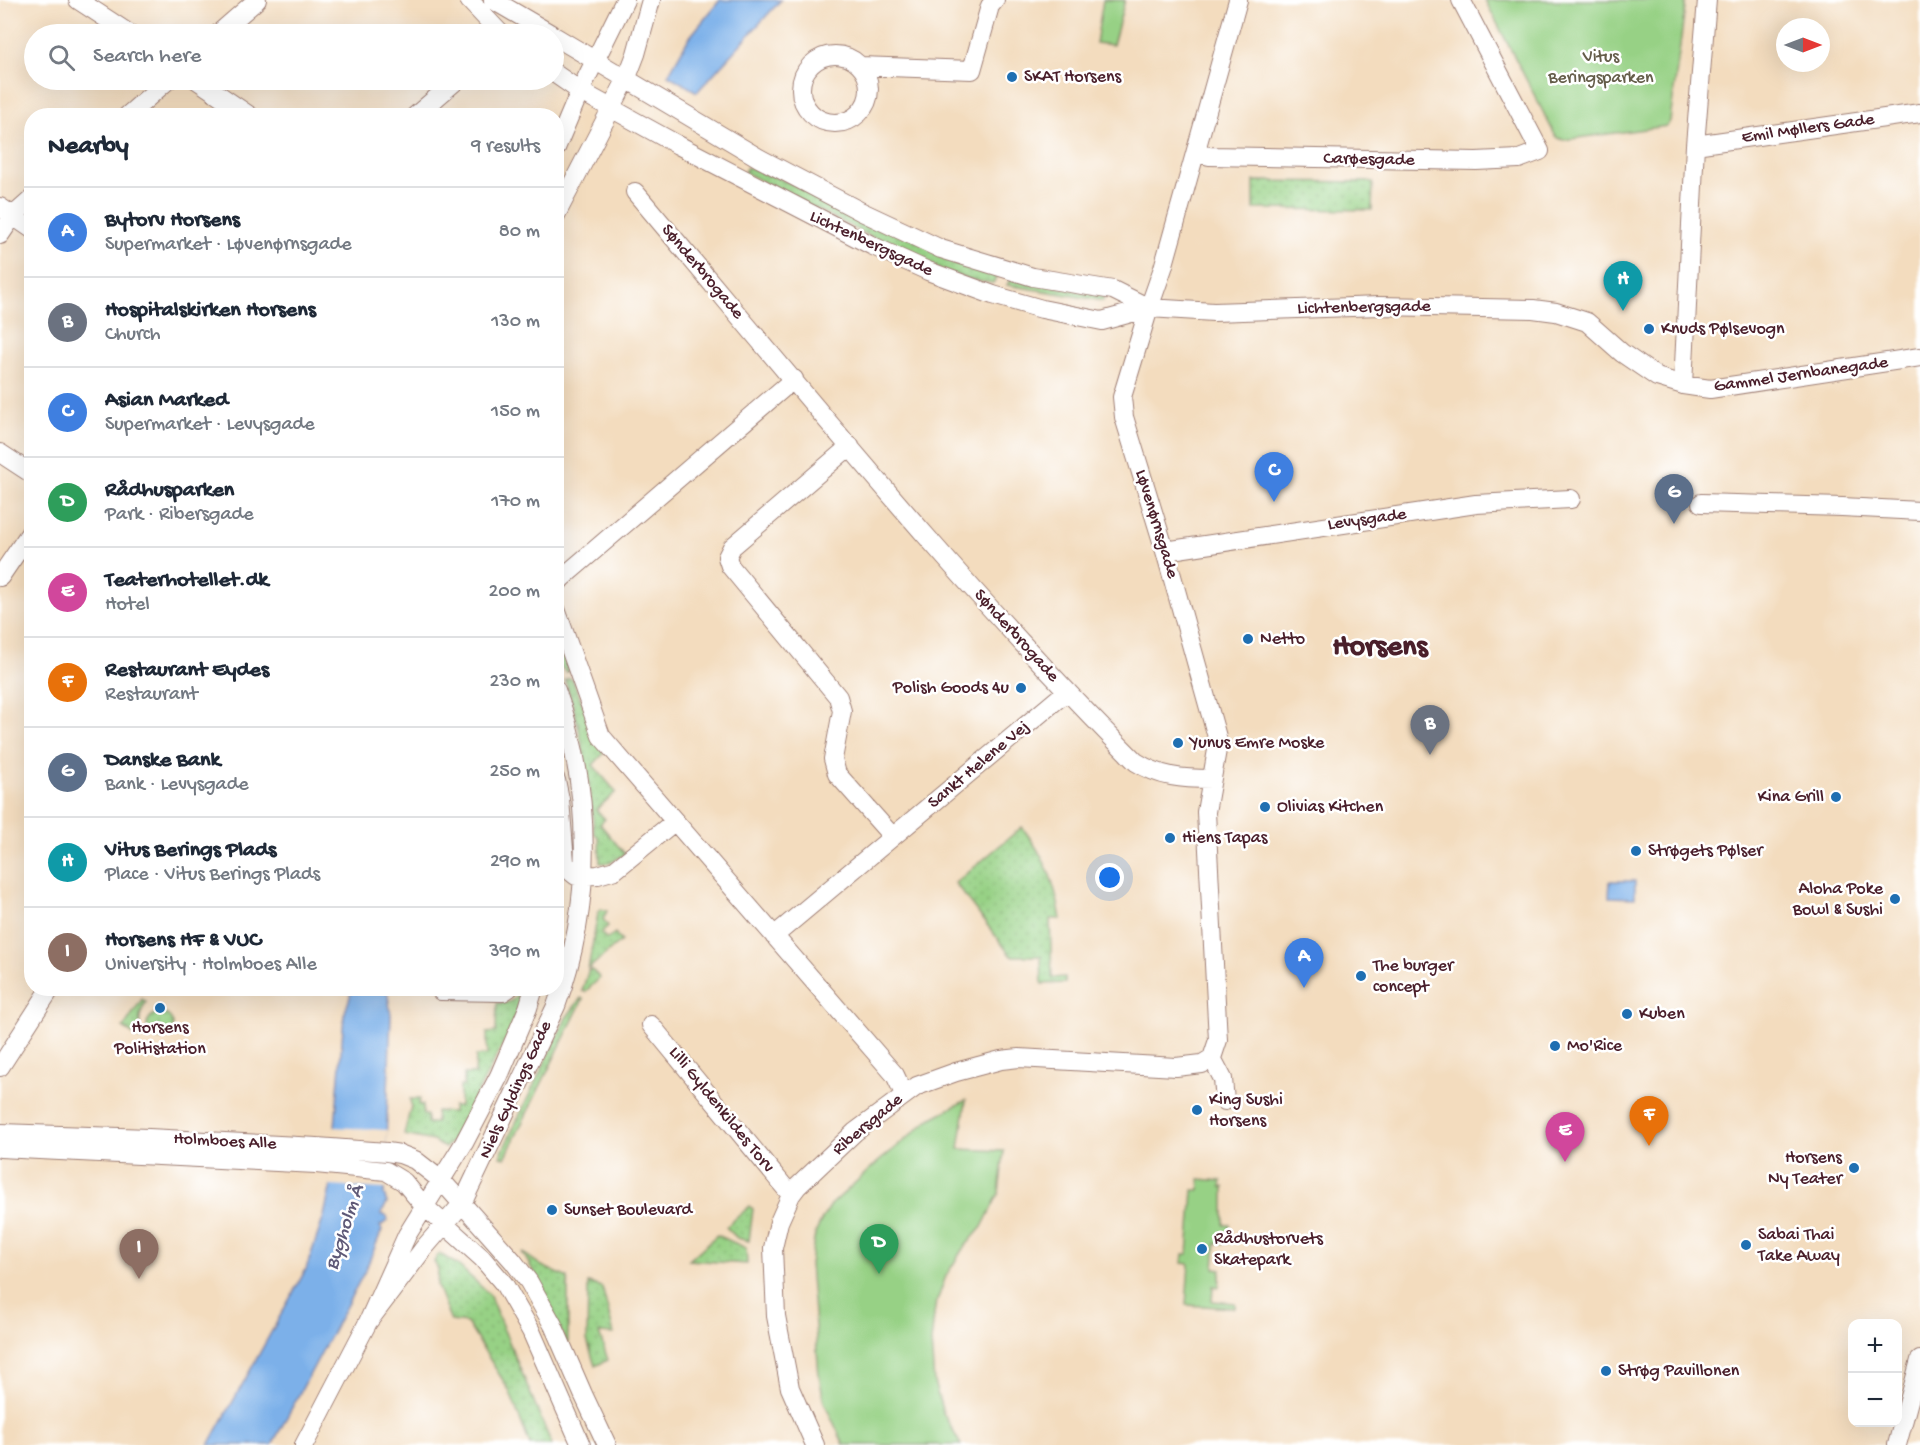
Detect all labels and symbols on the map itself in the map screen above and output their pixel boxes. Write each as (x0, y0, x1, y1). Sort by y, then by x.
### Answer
north arrow (1776, 18, 1830, 72)
park label: Vitus Beringsparken (1547, 47, 1654, 89)
place label: SKAT Horsens (1024, 67, 1123, 88)
marker: SKAT Horsens (1005, 70, 1019, 84)
street label: Emil Møllers Gade (1740, 109, 1876, 149)
street label: Carøesgade (1323, 149, 1416, 171)
street label: Lichtenbergsgade (806, 206, 937, 282)
street label: Sønderbrogade (656, 220, 748, 324)
pin: H (1604, 262, 1642, 311)
street label: Lichtenbergsgade (1297, 296, 1432, 320)
place label: Knuds Pølsevogn (1661, 319, 1785, 340)
marker: Knuds Pølsevogn (1642, 322, 1656, 336)
street label: Gammel Jernbanegade (1713, 352, 1890, 398)
pin: C (1254, 452, 1294, 502)
street label: Løvenørnsgade (1129, 467, 1183, 582)
pin: G (1654, 474, 1694, 524)
street label: Levysgade (1326, 504, 1408, 536)
street label: Sønderbrogade (969, 585, 1064, 687)
place label: Netto (1260, 629, 1305, 650)
district label: Horsens (1332, 631, 1430, 666)
marker: Netto (1241, 632, 1255, 646)
place label: Polish Goods 4u (892, 678, 1010, 699)
marker: Polish Goods 4u (1014, 681, 1028, 695)
pin: B (1410, 706, 1450, 755)
street label: Sankt Helene Vej (924, 716, 1034, 814)
place label: Yunus Emre Moske (1188, 733, 1325, 754)
marker: Yunus Emre Moske (1171, 736, 1185, 750)
place label: Kina Grill (1758, 787, 1824, 808)
marker: Kina Grill (1829, 790, 1843, 804)
place label: Olivias Kitchen (1277, 797, 1384, 818)
marker: Olivias Kitchen (1258, 800, 1272, 814)
place label: Hiens Tapas (1182, 828, 1269, 849)
marker: Hiens Tapas (1163, 831, 1177, 845)
place label: Strøgets Pølser (1648, 841, 1764, 862)
marker: Strøgets Pølser (1629, 844, 1643, 858)
your location (1095, 863, 1124, 892)
place label: Aloha Poke Bowl & Sushi (1792, 879, 1884, 921)
marker: Aloha Poke Bowl & Sushi (1888, 892, 1902, 906)
pin: A (1284, 938, 1324, 988)
place label: The burger concept (1372, 956, 1455, 998)
marker: The burger concept (1354, 969, 1368, 983)
marker: Horsens Politistation (153, 1001, 167, 1015)
place label: Kuben (1639, 1004, 1685, 1025)
marker: Kuben (1620, 1007, 1634, 1021)
street label: Niels Gyldings Gade (475, 1017, 557, 1162)
place label: Horsens Politistation (113, 1018, 206, 1060)
place label: Mo'Rice (1567, 1036, 1623, 1057)
marker: Mo'Rice (1548, 1039, 1562, 1053)
street label: Lilli Gyldenkildes Torv (664, 1043, 778, 1177)
street label: Ribersgade (829, 1089, 908, 1160)
place label: King Sushi Horsens (1209, 1090, 1283, 1132)
pin: F (1630, 1096, 1668, 1146)
marker: King Sushi Horsens (1190, 1103, 1204, 1117)
pin: E (1546, 1112, 1584, 1162)
street label: Holmboes Alle (173, 1129, 278, 1155)
place label: Horsens Ny Teater (1768, 1148, 1844, 1190)
marker: Horsens Ny Teater (1847, 1161, 1861, 1175)
water label: Bygholm Å (321, 1181, 371, 1273)
place label: Sunset Boulevard (564, 1200, 693, 1221)
marker: Sunset Boulevard (545, 1203, 559, 1217)
pin: D (860, 1224, 898, 1274)
place label: Sabai Thai Take Away (1757, 1225, 1840, 1267)
place label: Rådhustorvets Skatepark (1214, 1229, 1324, 1271)
pin: I (120, 1230, 158, 1279)
marker: Sabai Thai Take Away (1739, 1238, 1753, 1252)
marker: Rådhustorvets Skatepark (1195, 1242, 1209, 1256)
place label: Strøg Pavillonen (1618, 1361, 1740, 1382)
marker: Strøg Pavillonen (1599, 1364, 1613, 1378)

